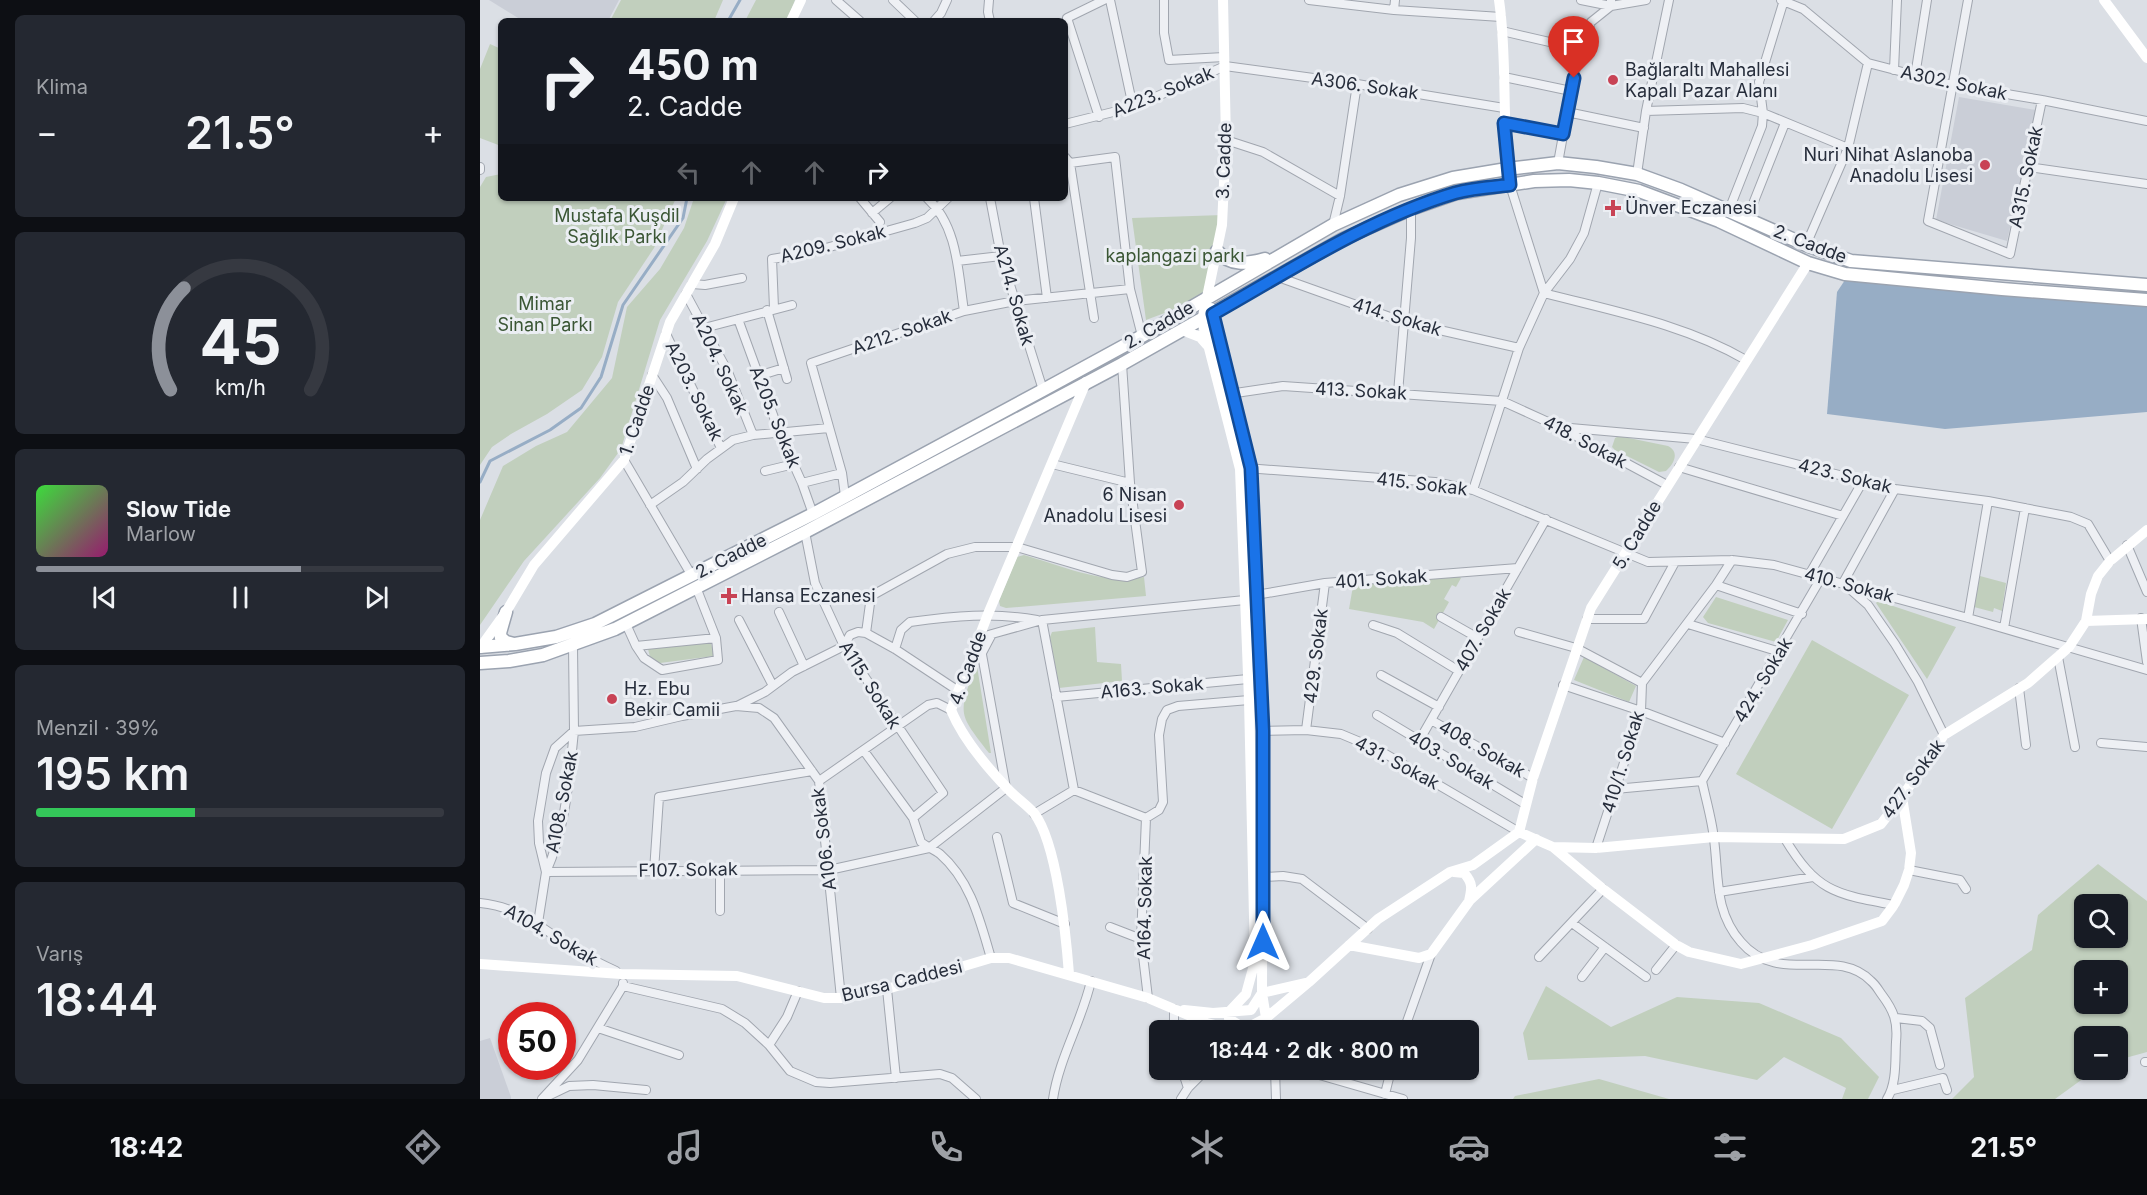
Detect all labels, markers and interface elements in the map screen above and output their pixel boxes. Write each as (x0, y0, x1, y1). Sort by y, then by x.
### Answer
pin (1548, 16, 1599, 78)
icon: arrive (1557, 25, 1590, 58)
text: 450 m (627, 39, 759, 90)
icon: right (528, 42, 606, 120)
place label: Bağlaraltı Mahallesi Kapalı Pazar Alanı (1625, 59, 1789, 101)
street label: A302. Sokak (1899, 61, 2009, 104)
street label: A223. Sokak (1109, 62, 1217, 121)
street label: A306. Sokak (1310, 68, 1420, 103)
marker: Bağlaraltı Mahallesi Kapalı Pazar Alanı (1606, 73, 1620, 87)
text: Klima (36, 75, 88, 99)
text: 2. Cadde (627, 90, 743, 123)
text: 21.5° (185, 105, 295, 160)
text: − (36, 112, 58, 152)
text: + (422, 112, 444, 152)
street label: 3. Cadde (1212, 122, 1235, 200)
street label: A315. Sokak (2004, 124, 2047, 230)
place label: Nuri Nihat Aslanoba Anadolu Lisesi (1804, 144, 1973, 186)
icon: left (672, 156, 705, 189)
icon: ahead (735, 156, 768, 189)
icon: ahead (798, 156, 831, 189)
icon: right (861, 156, 894, 189)
marker: Nuri Nihat Aslanoba Anadolu Lisesi (1978, 158, 1992, 172)
place label: Ünver Eczanesi (1625, 196, 1757, 218)
marker: Ünver Eczanesi (1606, 201, 1620, 215)
park label: Mustafa Kuşdil Sağlık Parkı (554, 205, 680, 247)
street label: A209. Sokak (778, 220, 888, 267)
street label: 2. Cadde (1770, 220, 1850, 267)
street label: A214. Sokak (990, 242, 1039, 348)
park label: kaplangazi parkı (1105, 245, 1245, 266)
park label: Mimar Sinan Parkı (497, 293, 593, 335)
street label: 414. Sokak (1350, 293, 1444, 340)
street label: 2. Cadde (1120, 296, 1197, 353)
text: 45 (199, 304, 281, 379)
street label: A212. Sokak (849, 305, 955, 358)
street label: A204. Sokak (688, 310, 753, 417)
street label: A203. Sokak (661, 338, 728, 444)
street label: A205. Sokak (746, 363, 805, 471)
text: km/h (215, 374, 265, 400)
street label: 413. Sokak (1315, 378, 1408, 403)
street label: 1. Cadde (615, 382, 658, 458)
street label: 418. Sokak (1540, 411, 1631, 472)
street label: 423. Sokak (1796, 454, 1894, 497)
street label: 415. Sokak (1375, 468, 1469, 500)
place label: 6 Nisan Anadolu Lisesi (1044, 484, 1167, 526)
text: Slow Tide (126, 496, 231, 522)
street label: 5. Cadde (1608, 497, 1665, 573)
marker: 6 Nisan Anadolu Lisesi (1172, 498, 1186, 512)
text: Marlow (126, 522, 196, 546)
street label: 2. Cadde (692, 529, 770, 582)
street label: 410. Sokak (1802, 562, 1896, 607)
street label: 401. Sokak (1334, 565, 1428, 592)
icon: previous (88, 581, 121, 614)
icon: pause (224, 581, 257, 614)
icon: next (360, 581, 393, 614)
street label: 407. Sokak (1450, 584, 1515, 675)
place label: Hansa Eczanesi (741, 585, 876, 606)
marker: Hansa Eczanesi (722, 589, 736, 603)
street label: 429. Sokak (1299, 607, 1332, 705)
street label: 4. Cadde (944, 628, 991, 708)
street label: 424. Sokak (1729, 633, 1796, 726)
street label: A115. Sokak (835, 637, 906, 733)
street label: A163. Sokak (1100, 673, 1205, 702)
place label: Hz. Ebu Bekir Camii (624, 678, 720, 720)
marker: Hz. Ebu Bekir Camii (605, 692, 619, 706)
street label: 410/1. Sokak (1597, 708, 1648, 816)
street label: 408. Sokak (1435, 715, 1529, 782)
text: Menzil · 39% (36, 716, 160, 740)
street label: 403. Sokak (1405, 726, 1498, 793)
street label: 431. Sokak (1351, 732, 1443, 794)
street label: 427. Sokak (1877, 735, 1948, 822)
text: 195 km (36, 746, 190, 801)
street label: A108. Sokak (541, 749, 582, 855)
street label: A106. Sokak (807, 786, 840, 892)
street label: A164. Sokak (1133, 856, 1156, 960)
street label: F107. Sokak (638, 858, 738, 881)
map controls (2074, 894, 2128, 1080)
button: search (2074, 894, 2128, 948)
street label: A104. Sokak (501, 899, 602, 970)
position arrow (1231, 910, 1295, 974)
text: Varış (36, 942, 83, 966)
street label: Bursa Caddesi (839, 955, 964, 1006)
button: + (2074, 960, 2128, 1014)
text: 18:44 (36, 972, 158, 1027)
speed limit sign: 50 (498, 1002, 576, 1080)
button: − (2074, 1026, 2128, 1080)
text: 18:44 · 2 dk · 800 m (1209, 1037, 1419, 1063)
icon: directions (402, 1126, 444, 1168)
icon: music (664, 1126, 706, 1168)
icon: phone (925, 1126, 967, 1168)
icon: climate (1186, 1126, 1228, 1168)
icon: car (1448, 1126, 1490, 1168)
icon: filters (1709, 1126, 1751, 1168)
text: 18:42 (110, 1131, 183, 1164)
text: 21.5° (1970, 1131, 2037, 1164)

